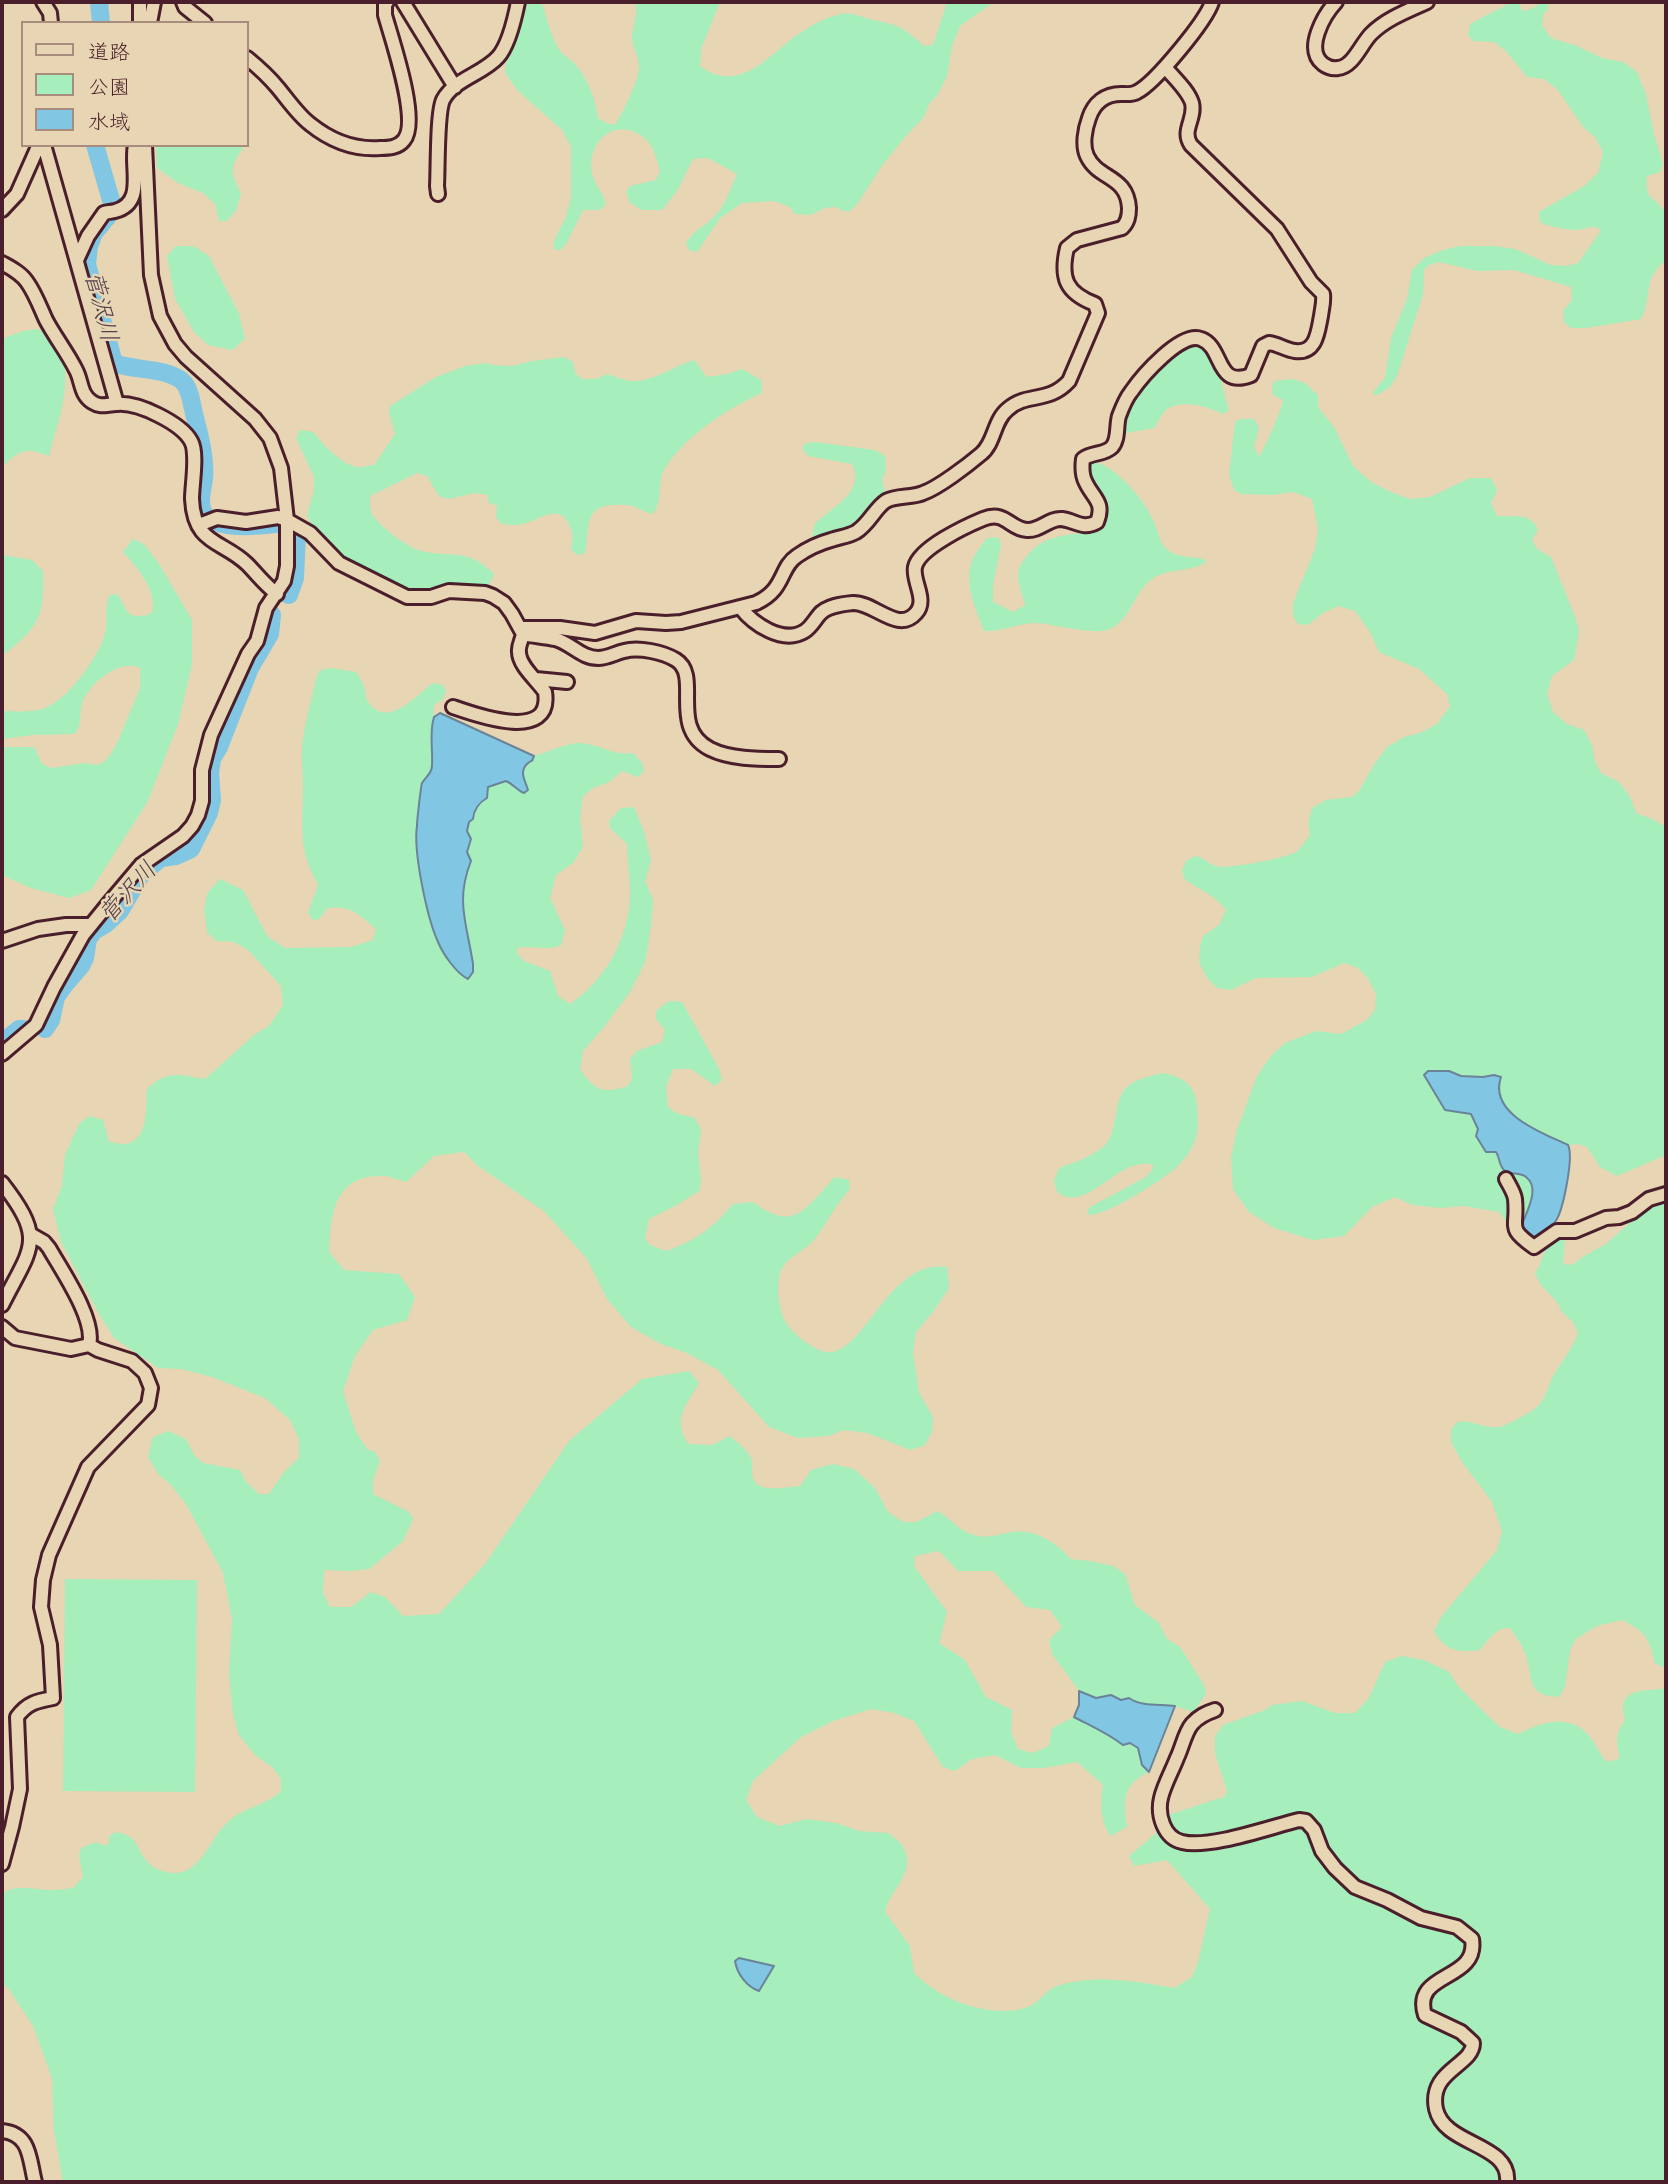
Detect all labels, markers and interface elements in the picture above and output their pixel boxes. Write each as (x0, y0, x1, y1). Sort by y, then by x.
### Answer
legend (21, 21, 248, 147)
text: 道路 (88, 39, 130, 64)
text: 公園 (88, 74, 130, 99)
text: 水域 (88, 109, 130, 134)
water label: 菅沢川 (77, 269, 123, 345)
water label: 菅沢川 (94, 857, 164, 929)

